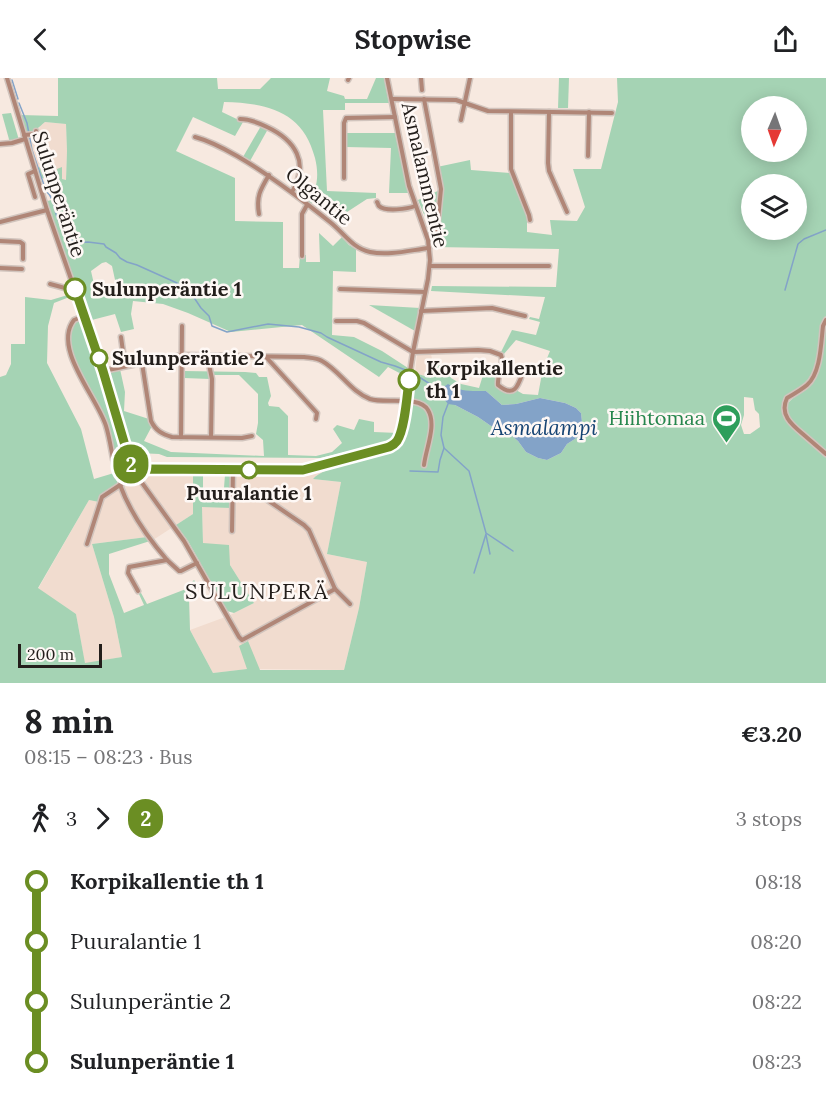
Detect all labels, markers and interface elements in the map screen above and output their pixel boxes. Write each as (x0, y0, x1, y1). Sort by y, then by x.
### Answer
text: Stopwise (355, 22, 471, 56)
icon: back (24, 23, 57, 56)
icon: share (769, 23, 802, 56)
north arrow (741, 96, 807, 162)
map controls (741, 96, 807, 240)
street label: Asmalammentie (396, 99, 454, 250)
street label: Sulunperäntie (27, 128, 92, 260)
street label: Olgantie (281, 161, 358, 230)
button: layers (741, 174, 807, 240)
place label: Sulunperäntie 1 (92, 276, 242, 301)
marker: Sulunperäntie 1 (64, 278, 86, 300)
place label: Sulunperäntie 2 (112, 345, 264, 370)
marker: Sulunperäntie 2 (90, 349, 108, 367)
place label: Korpikallentie th 1 (426, 355, 563, 403)
marker: Korpikallentie th 1 (398, 369, 420, 391)
sports icon: Hiihtomaa (710, 402, 742, 444)
place label: Hiihtomaa (609, 405, 705, 430)
water label: Asmalampi (490, 414, 598, 441)
line badge: 2 (112, 444, 150, 484)
text: 2 (125, 451, 137, 478)
marker: Puuralantie 1 (240, 461, 258, 479)
place label: Puuralantie 1 (186, 480, 312, 505)
district label: SULUNPERÄ (185, 577, 329, 605)
scale bar (18, 641, 102, 668)
text: 200 m (27, 644, 74, 664)
text: 8 min (24, 700, 114, 742)
text: €3.20 (741, 720, 802, 748)
text: 08:15 – 08:23 · Bus (24, 744, 192, 769)
icon: walk (24, 802, 57, 835)
icon: forward (86, 802, 119, 835)
text: 2 (140, 805, 151, 832)
text: 3 (66, 806, 77, 831)
text: 3 stops (736, 806, 802, 831)
text: Korpikallentie th 1 (70, 867, 264, 895)
text: 08:18 (755, 869, 802, 894)
text: Puuralantie 1 (70, 927, 201, 955)
text: 08:20 (750, 929, 802, 954)
text: Sulunperäntie 2 (70, 987, 231, 1015)
text: 08:22 (752, 989, 802, 1014)
text: Sulunperäntie 1 (70, 1047, 235, 1075)
text: 08:23 (752, 1049, 802, 1074)

